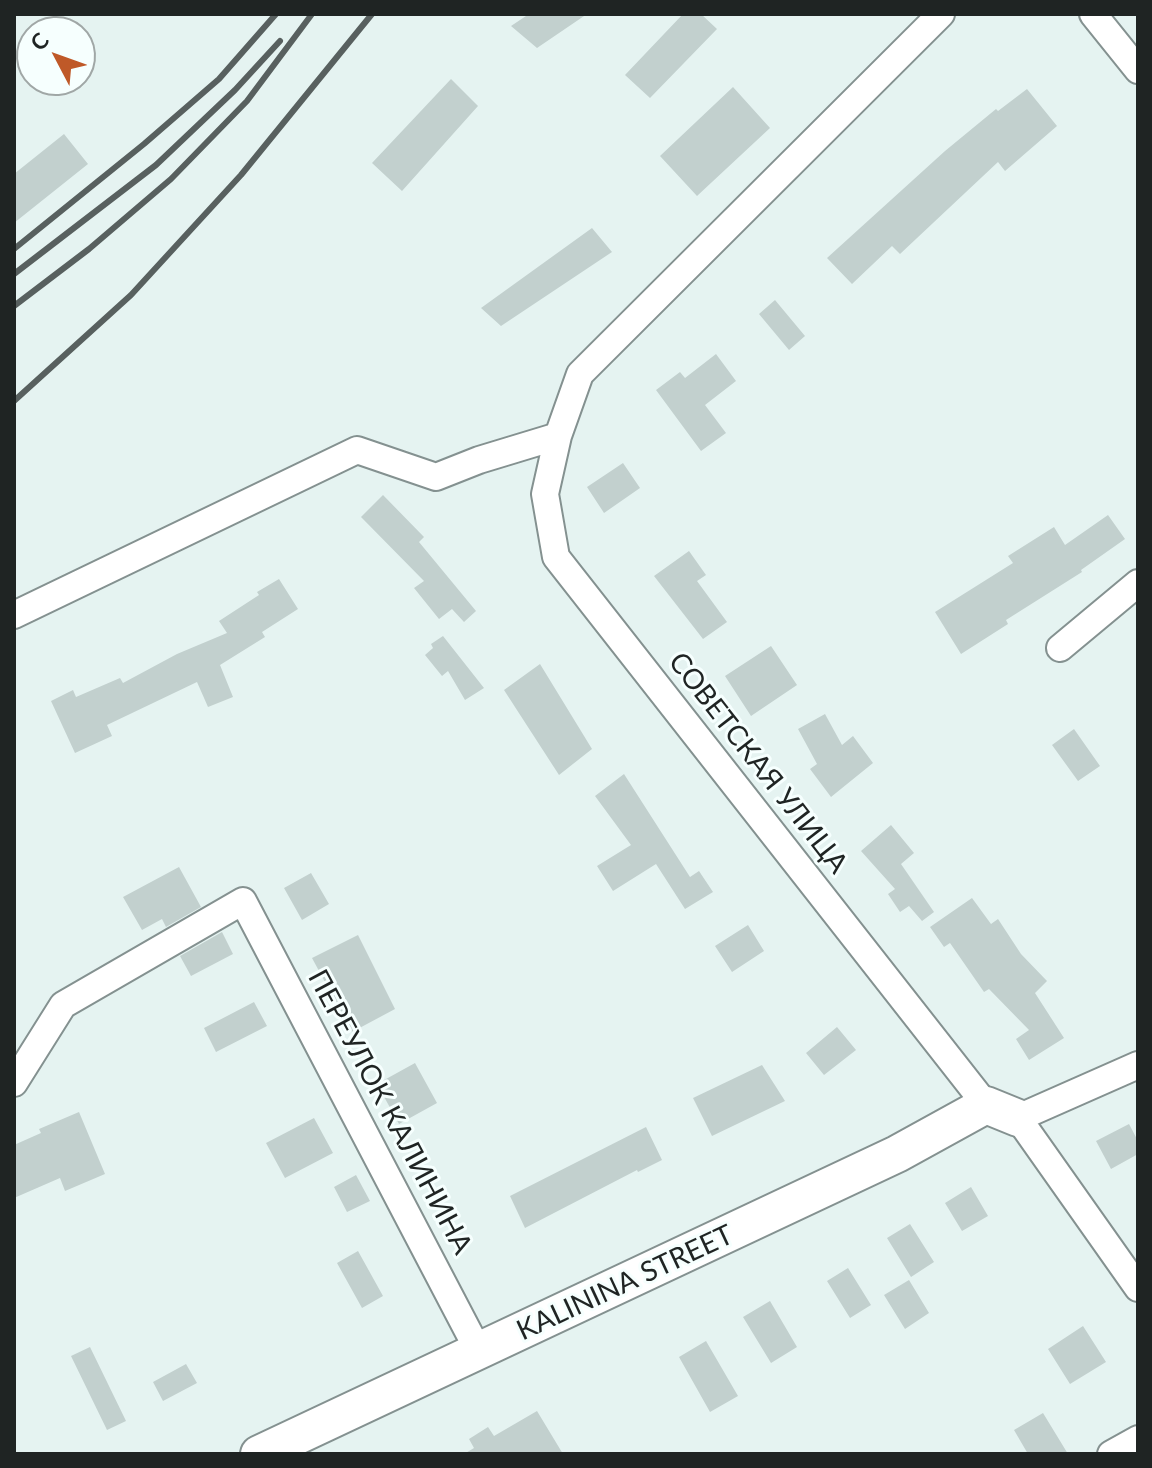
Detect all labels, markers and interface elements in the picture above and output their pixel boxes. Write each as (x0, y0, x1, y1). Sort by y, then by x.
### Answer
north arrow (16, 16, 96, 96)
text: С (24, 27, 54, 56)
street label: СОВЕТСКАЯ УЛИЦА (661, 646, 855, 880)
street label: ПЕРЕУЛОК КАЛИНИНА (301, 964, 479, 1260)
street label: KALININA STREET (512, 1218, 738, 1348)

